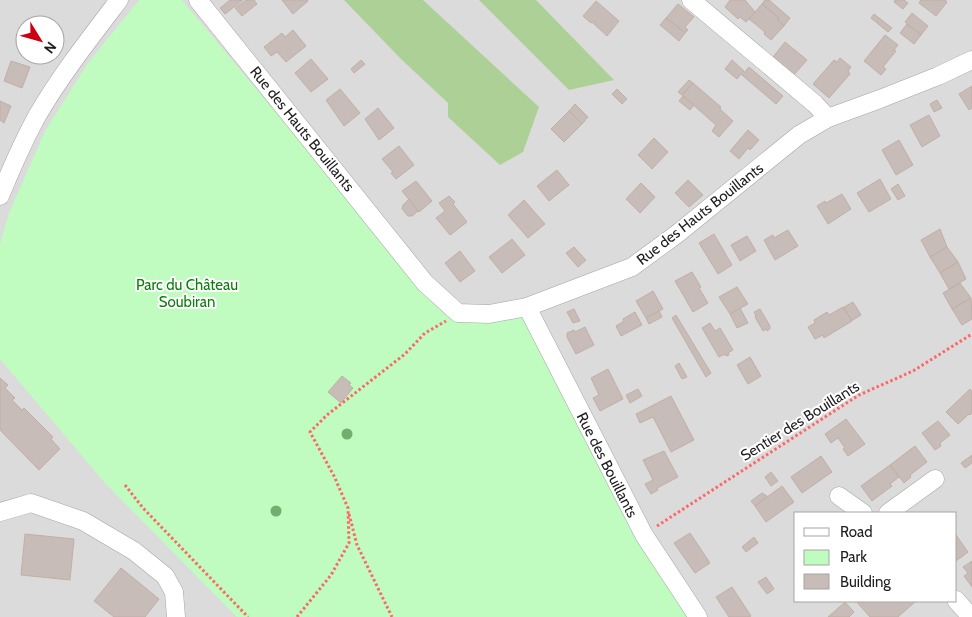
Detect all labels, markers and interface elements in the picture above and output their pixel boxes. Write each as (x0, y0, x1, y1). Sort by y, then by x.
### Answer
north arrow (15, 15, 65, 65)
text: N (40, 38, 61, 57)
street label: Rue des Hauts Bouillants (246, 63, 358, 195)
street label: Rue des Hauts Bouillants (633, 159, 767, 269)
park label: Parc du Château Soubiran (136, 276, 238, 311)
street label: Sentier des Bouillants (737, 377, 863, 465)
street label: Rue des Bouillants (573, 409, 641, 521)
legend (794, 512, 957, 602)
text: Road (840, 523, 873, 541)
text: Park (840, 548, 867, 566)
text: Building (840, 573, 891, 591)

